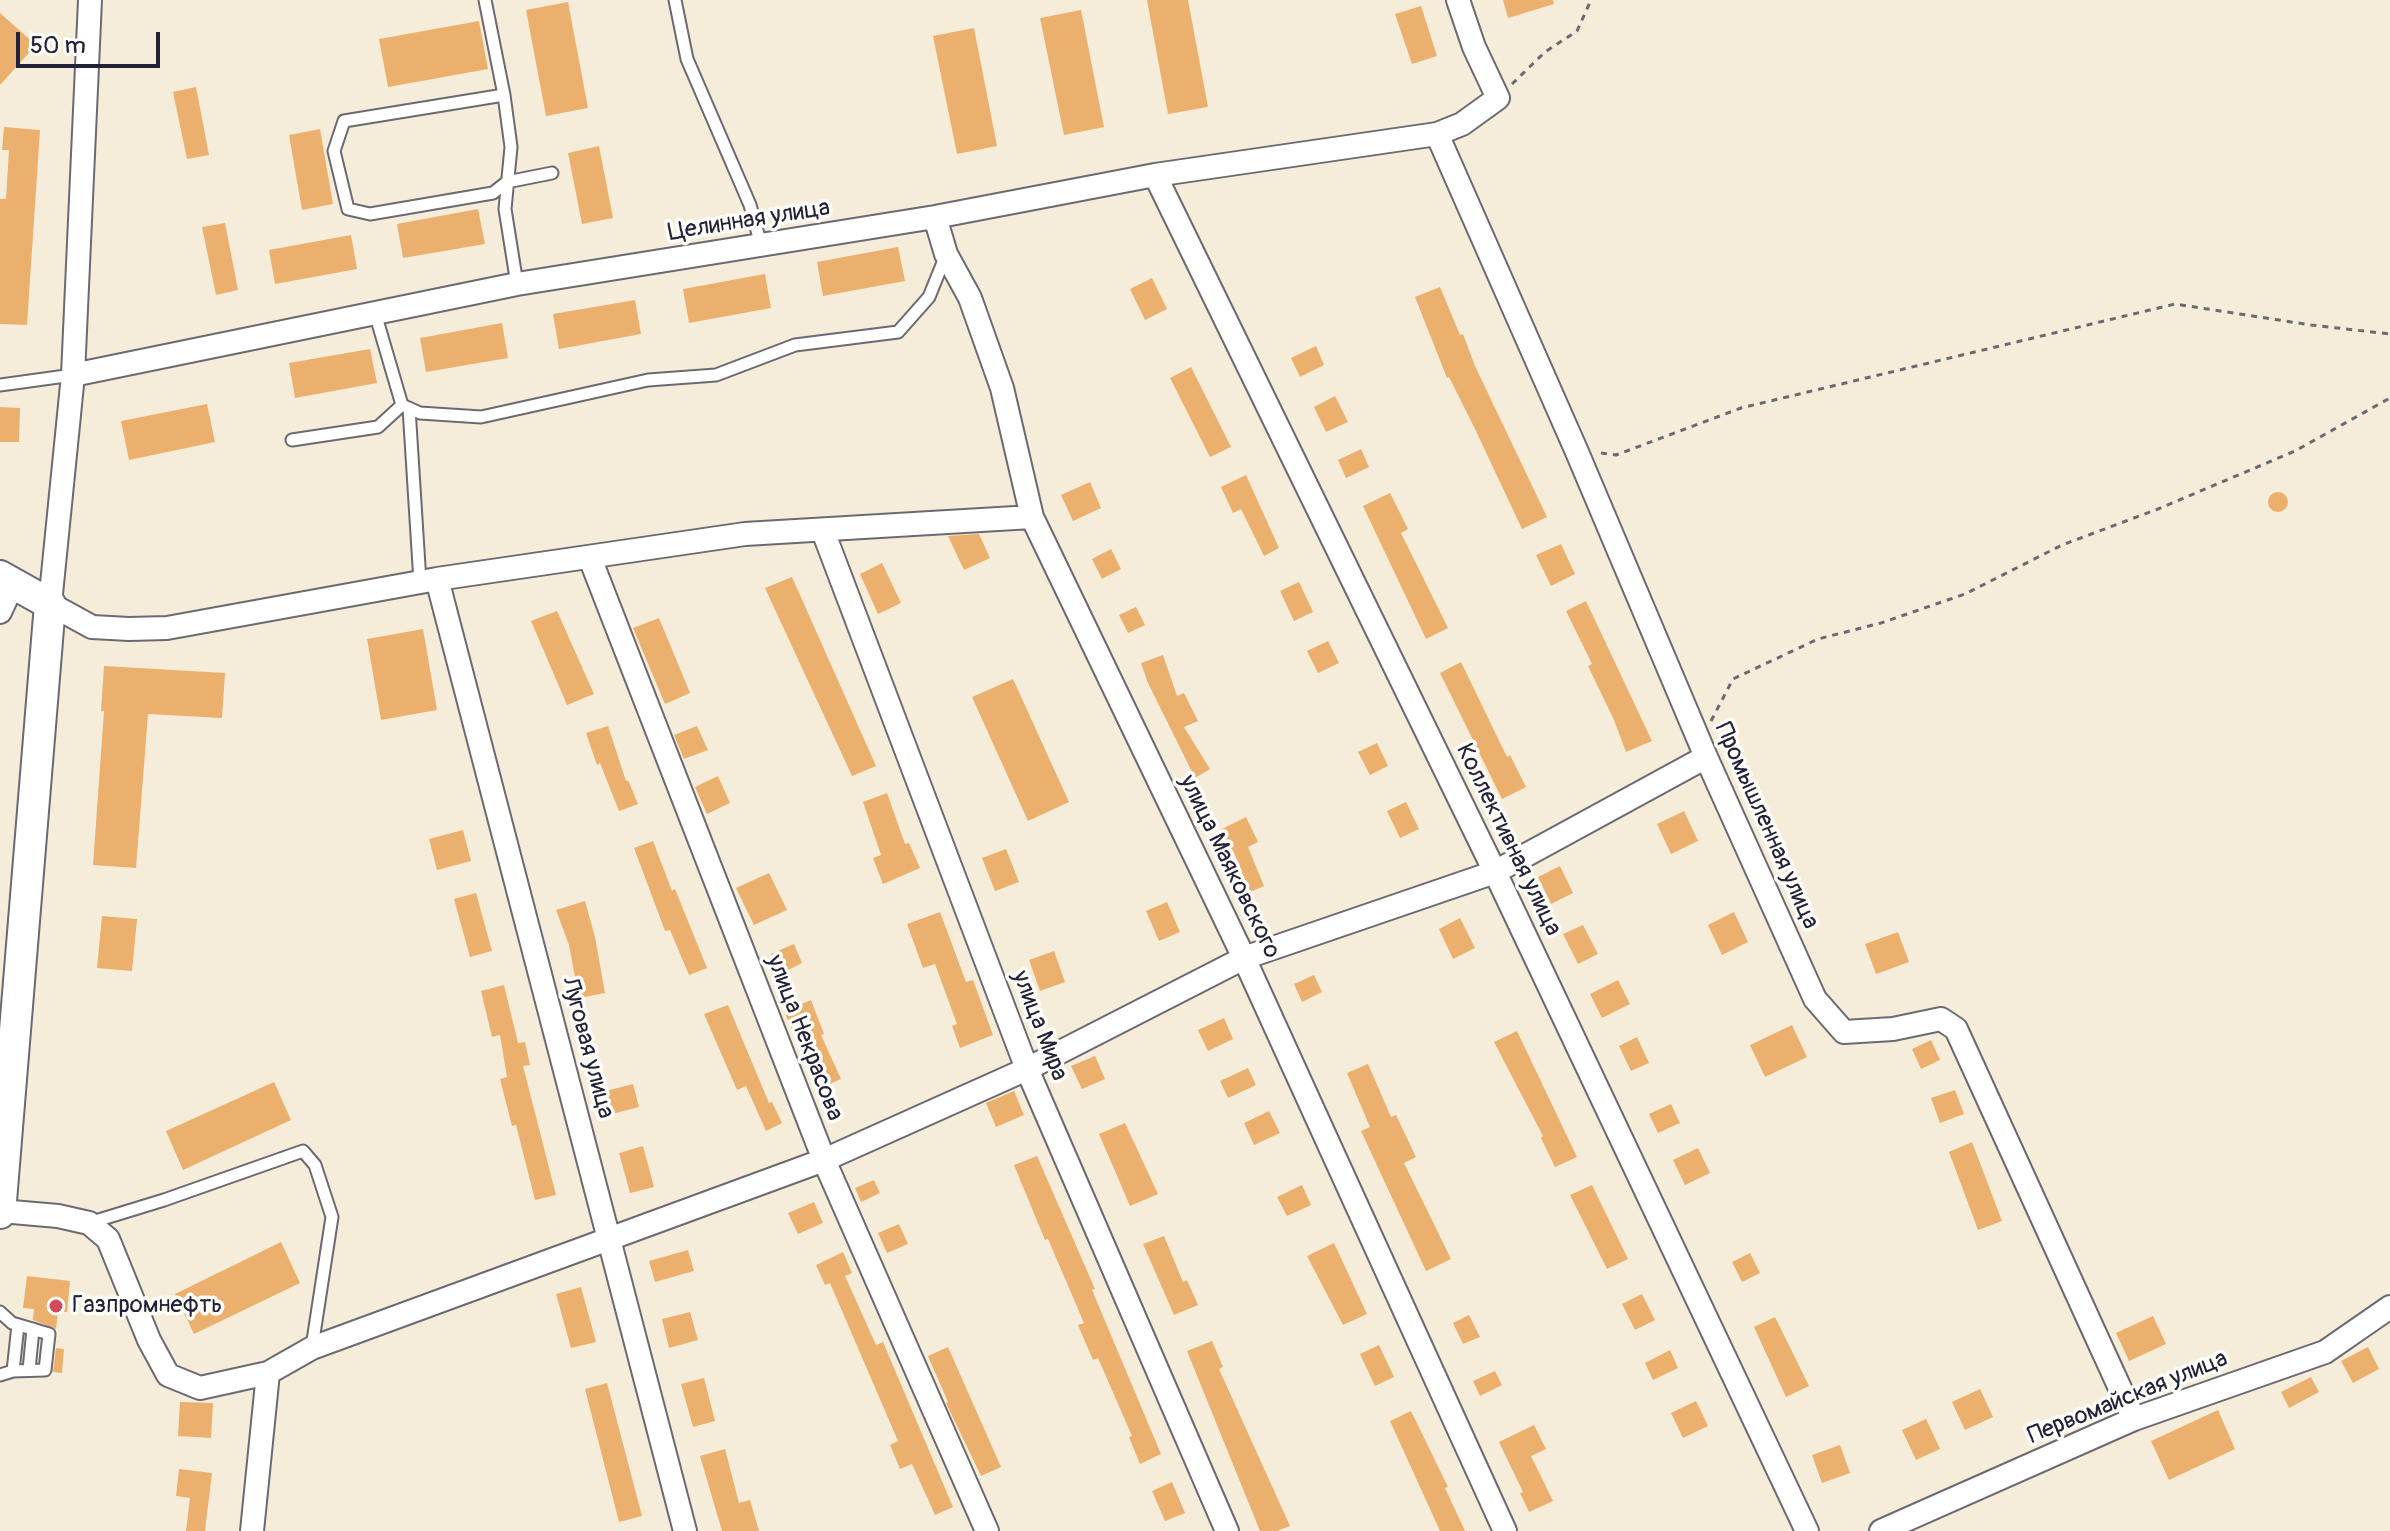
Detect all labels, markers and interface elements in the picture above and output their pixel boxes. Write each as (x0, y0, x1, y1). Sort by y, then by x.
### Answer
scale bar (20, 16, 164, 66)
text: 50 m (30, 31, 86, 60)
street label: Целинная улица (666, 194, 832, 248)
street label: Промышленная улица (1708, 718, 1824, 934)
street label: Коллективная улица (1449, 739, 1567, 941)
street label: улица Маяковского (1172, 771, 1286, 963)
street label: улица Некрасова (759, 951, 849, 1125)
street label: улица Мира (1005, 967, 1073, 1085)
street label: Луговая улица (554, 974, 620, 1122)
place label: Газпромнефть (72, 1292, 222, 1320)
marker: Газпромнефть (47, 1297, 65, 1315)
street label: Первомайская улица (2024, 1345, 2232, 1451)

